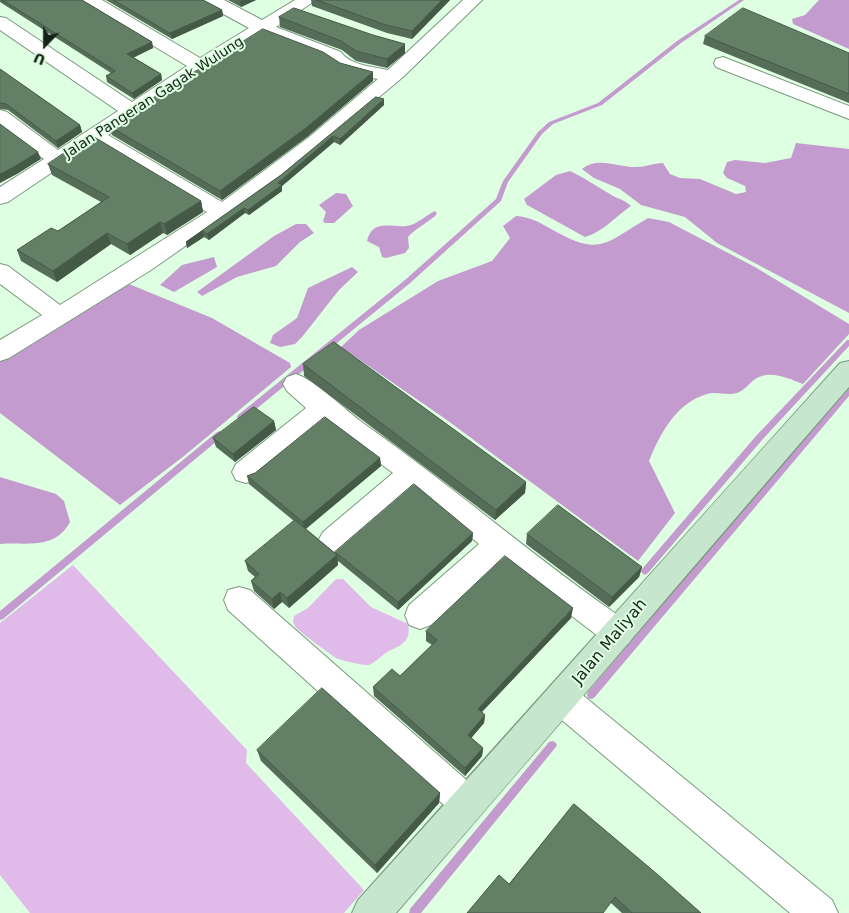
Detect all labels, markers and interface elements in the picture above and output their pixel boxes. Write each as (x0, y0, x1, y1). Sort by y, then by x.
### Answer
north arrow (20, 20, 70, 70)
street label: Jalan Pangeran Gagak Wulung (61, 33, 247, 163)
text: U (31, 49, 48, 68)
street label: Jalan Maliyah (569, 595, 651, 689)

